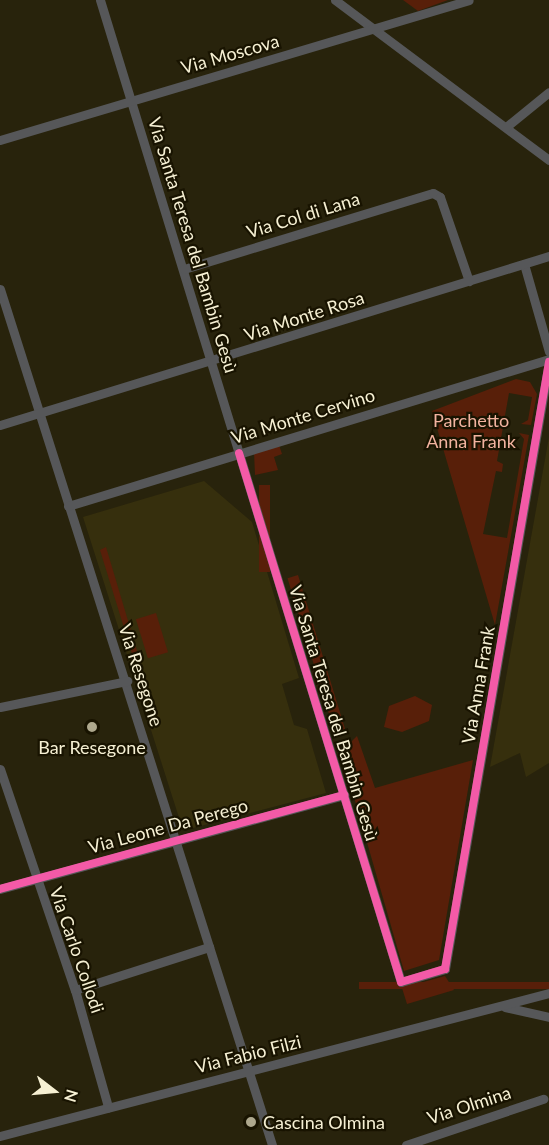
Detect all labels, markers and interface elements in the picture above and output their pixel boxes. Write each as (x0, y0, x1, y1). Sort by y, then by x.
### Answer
street label: Via Moscova (179, 30, 281, 78)
street label: Via Santa Teresa del Bambin Gesù (144, 114, 242, 376)
street label: Via Col di Lana (244, 188, 362, 242)
street label: Via Monte Rosa (241, 286, 367, 346)
street label: Via Monte Cervino (229, 384, 377, 448)
park label: Parchetto Anna Frank (426, 410, 516, 452)
street label: Via Santa Teresa del Bambin Gesù (285, 582, 383, 844)
street label: Via Resegone (114, 621, 168, 729)
street label: Via Anna Frank (457, 624, 499, 746)
marker: Bar Resegone (85, 720, 99, 734)
place label: Bar Resegone (38, 736, 146, 758)
street label: Via Leone Da Perego (86, 794, 250, 858)
street label: Via Carlo Collodi (45, 884, 109, 1016)
street label: Via Fabio Filzi (193, 1030, 303, 1078)
north arrow (24, 1061, 84, 1121)
street label: Via Olmina (424, 1081, 514, 1129)
text: N (61, 1088, 83, 1105)
place label: Cascina Olmina (263, 1111, 385, 1133)
marker: Cascina Olmina (244, 1115, 258, 1129)

